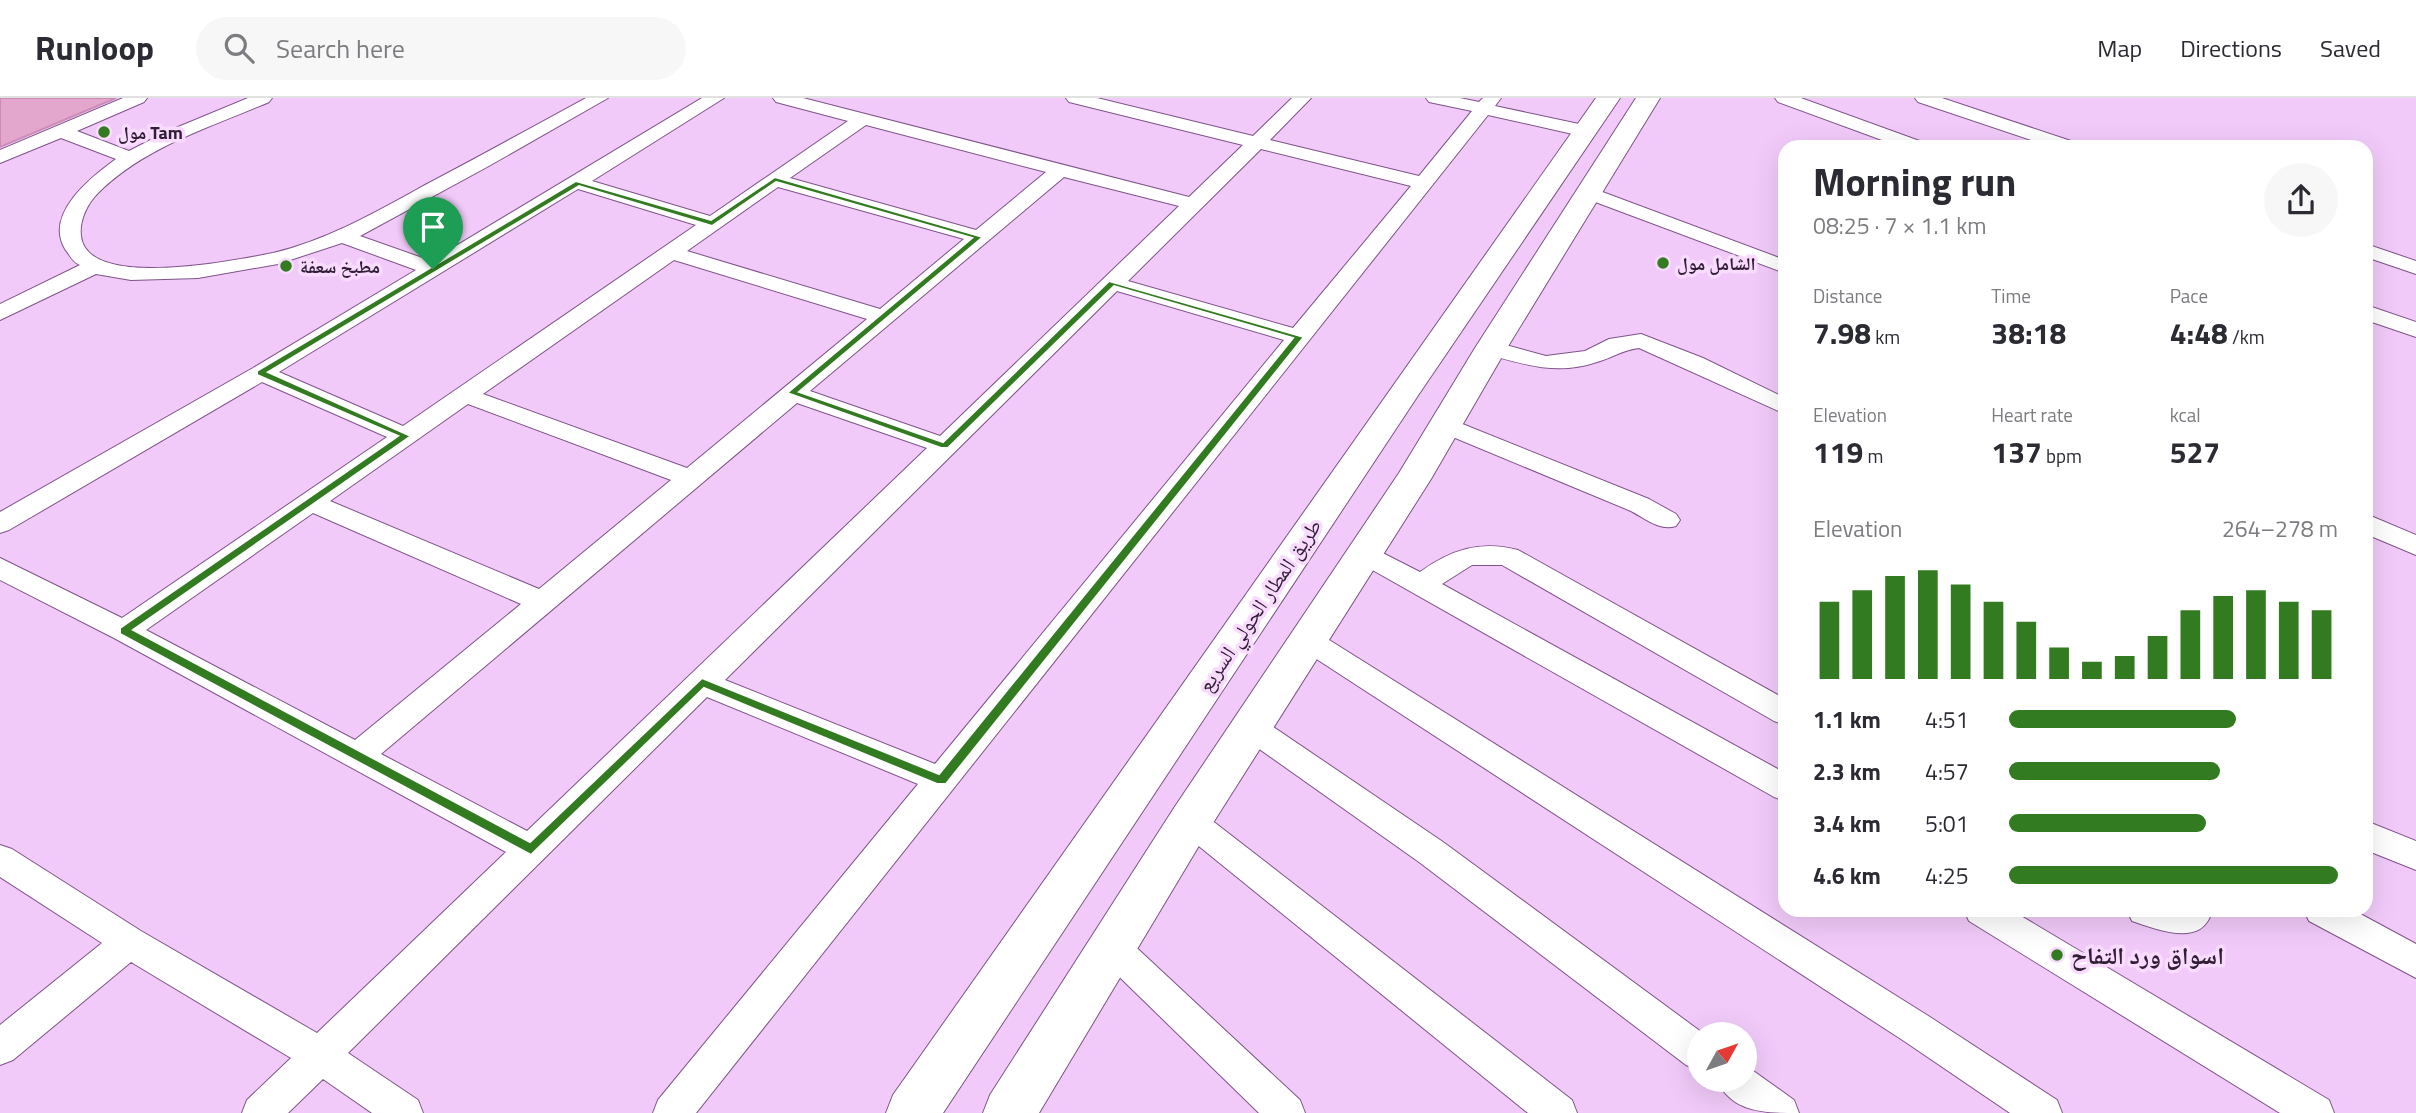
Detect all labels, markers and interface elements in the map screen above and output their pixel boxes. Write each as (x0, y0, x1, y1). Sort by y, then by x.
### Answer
search box (196, 17, 686, 80)
text: Runloop (35, 23, 154, 73)
icon: search (220, 29, 258, 67)
text: Search here (276, 29, 405, 68)
text: Map (2097, 30, 2142, 66)
text: Directions (2180, 30, 2282, 66)
text: Saved (2320, 30, 2381, 66)
place label: مول Tam (118, 119, 183, 146)
marker: مول Tam (96, 124, 112, 140)
text: Morning run (1813, 153, 2016, 211)
button: share (2264, 163, 2338, 237)
pin (403, 197, 463, 269)
icon: arrive (414, 208, 452, 246)
text: 08:25 · 7 × 1.1 km (1813, 208, 1987, 243)
place label: الشامل مول (1677, 250, 1756, 277)
place label: مطبخ سعفة (300, 253, 380, 280)
marker: الشامل مول (1655, 255, 1671, 271)
marker: مطبخ سعفة (278, 258, 294, 274)
text: Distance (1813, 281, 1882, 310)
text: Time (1991, 281, 2031, 310)
text: Pace (2170, 281, 2208, 310)
text: 7.98 (1813, 310, 1871, 356)
text: 38:18 (1991, 310, 2066, 356)
text: 4:48 (2170, 310, 2228, 356)
text: km (1871, 322, 1900, 351)
text: /km (2228, 322, 2265, 351)
text: Elevation (1813, 400, 1887, 429)
text: Heart rate (1991, 400, 2073, 429)
text: kcal (2170, 400, 2201, 429)
text: 119 (1813, 429, 1863, 475)
text: 137 (1991, 429, 2042, 475)
text: 527 (2170, 429, 2220, 475)
text: m (1863, 441, 1883, 470)
text: bpm (2042, 441, 2082, 470)
text: Elevation (1813, 511, 1902, 546)
text: 264–278 m (2222, 511, 2338, 546)
street label: طريق المطار الحولي السريع (1189, 512, 1330, 699)
text: 1.1 km (1813, 702, 1881, 737)
text: 4:51 (1925, 702, 1969, 737)
text: 2.3 km (1813, 754, 1881, 789)
text: 4:57 (1925, 754, 1969, 789)
text: 3.4 km (1813, 806, 1881, 841)
text: 5:01 (1925, 806, 1969, 841)
text: 4.6 km (1813, 858, 1881, 893)
text: 4:25 (1925, 858, 1969, 893)
place label: اسواق ورد التفاح (2071, 937, 2224, 973)
marker: اسواق ورد التفاح (2049, 947, 2065, 963)
north arrow (1687, 1022, 1757, 1092)
map controls (1687, 1022, 1757, 1092)

